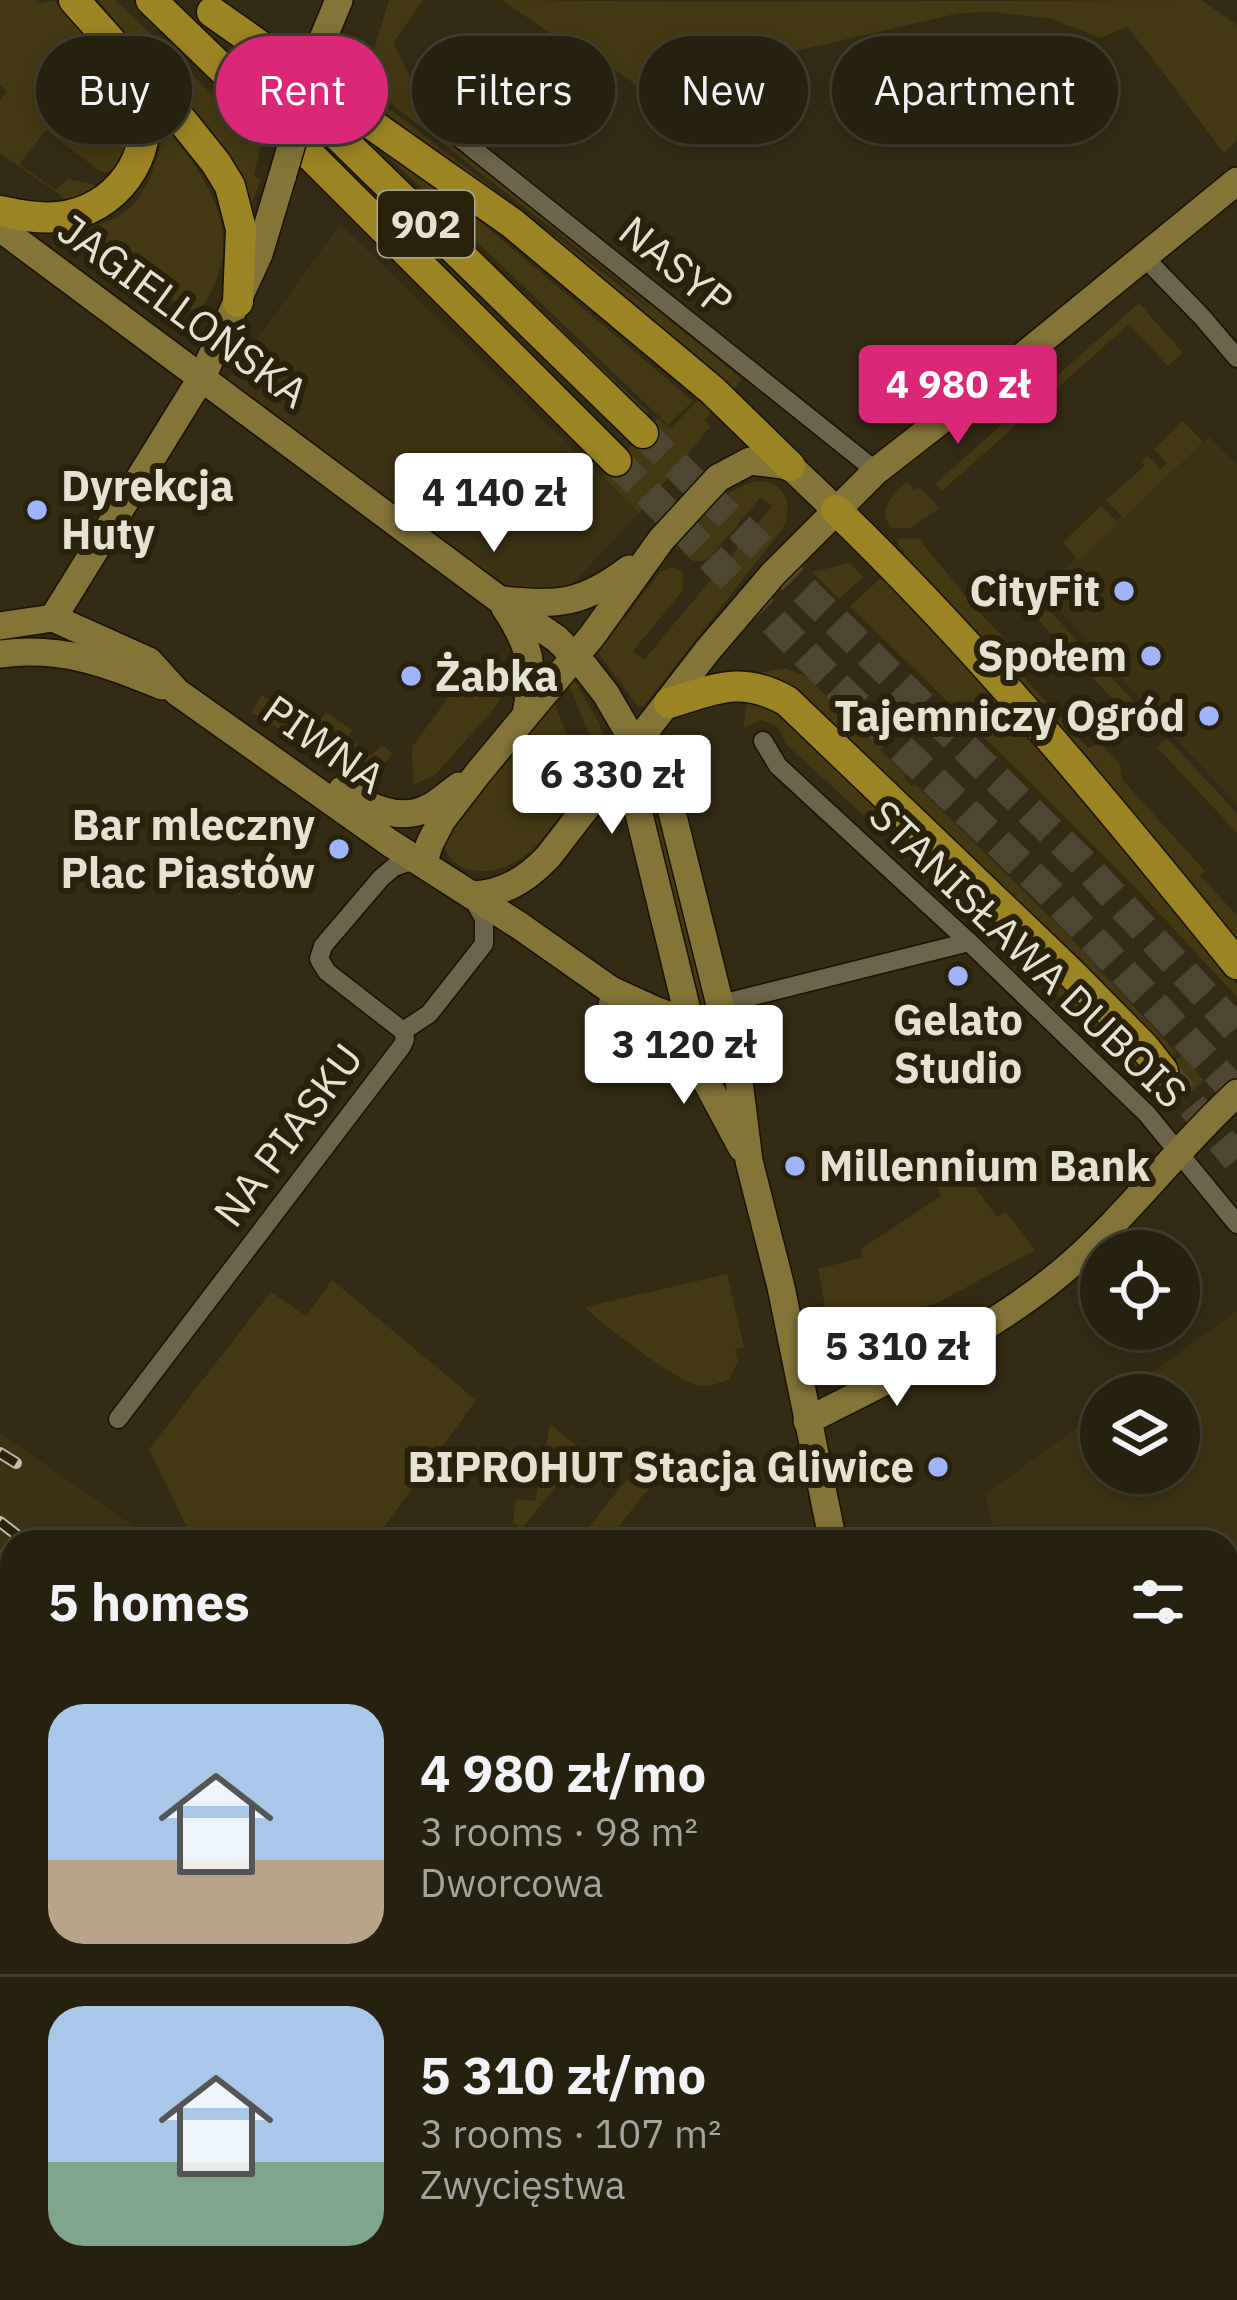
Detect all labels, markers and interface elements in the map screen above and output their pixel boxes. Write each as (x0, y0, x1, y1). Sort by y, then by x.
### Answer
chip: Buy (36, 36, 192, 144)
chip: Rent (216, 36, 388, 144)
chip: Filters (412, 36, 615, 144)
chip: New (639, 36, 808, 144)
chip: Apartment (832, 36, 1118, 144)
road number: 902 (378, 191, 474, 257)
street label: JAGIELLOŃSKA (47, 201, 319, 420)
street label: NASYP (608, 203, 745, 328)
pin: 4 980 zł (834, 345, 1082, 447)
text: 4 980 zł (886, 358, 1030, 409)
pin: 4 140 zł (370, 453, 618, 555)
place label: Dyrekcja Huty (61, 458, 234, 561)
text: 4 140 zł (422, 466, 566, 517)
marker: Dyrekcja Huty (24, 497, 50, 523)
place label: CityFit (969, 563, 1100, 618)
marker: CityFit (1111, 578, 1137, 604)
place label: Społem (977, 628, 1127, 683)
marker: Społem (1138, 643, 1164, 669)
place label: Żabka (435, 648, 558, 703)
marker: Żabka (398, 663, 424, 689)
street label: PIWNA (253, 682, 396, 805)
place label: Tajemniczy Ogród (834, 688, 1185, 743)
marker: Tajemniczy Ogród (1196, 703, 1222, 729)
pin: 6 330 zł (488, 735, 736, 837)
text: 6 330 zł (540, 748, 684, 799)
street label: STANISŁAWA DUBOIS (858, 788, 1199, 1120)
place label: Bar mleczny Plac Piastów (60, 797, 316, 900)
marker: Bar mleczny Plac Piastów (326, 836, 352, 862)
marker: Gelato Studio (945, 963, 971, 989)
place label: Gelato Studio (893, 992, 1023, 1095)
pin: 3 120 zł (560, 1005, 808, 1107)
text: 3 120 zł (612, 1018, 756, 1069)
street label: NA PIASKU (201, 1032, 374, 1237)
place label: Millennium Bank (819, 1138, 1151, 1193)
marker: Millennium Bank (782, 1153, 808, 1179)
map controls (1080, 1230, 1200, 1494)
button: locate (1080, 1230, 1200, 1350)
pin: 5 310 zł (773, 1307, 1021, 1409)
text: 5 310 zł (825, 1320, 969, 1371)
button: layers (1080, 1374, 1200, 1494)
place label: BIPROHUT Stacja Gliwice (408, 1439, 914, 1494)
marker: BIPROHUT Stacja Gliwice (925, 1454, 951, 1480)
text: 5 homes (48, 1569, 250, 1635)
icon: filters (1125, 1569, 1191, 1635)
text: 4 980 zł/mo (420, 1740, 706, 1806)
icon: home (144, 1752, 288, 1896)
text: 3 rooms · 98 m² (420, 1806, 698, 1857)
text: Dworcowa (420, 1857, 603, 1908)
text: 5 310 zł/mo (420, 2042, 706, 2108)
icon: home (144, 2054, 288, 2198)
text: 3 rooms · 107 m² (420, 2108, 722, 2159)
text: Zwycięstwa (420, 2159, 625, 2210)

